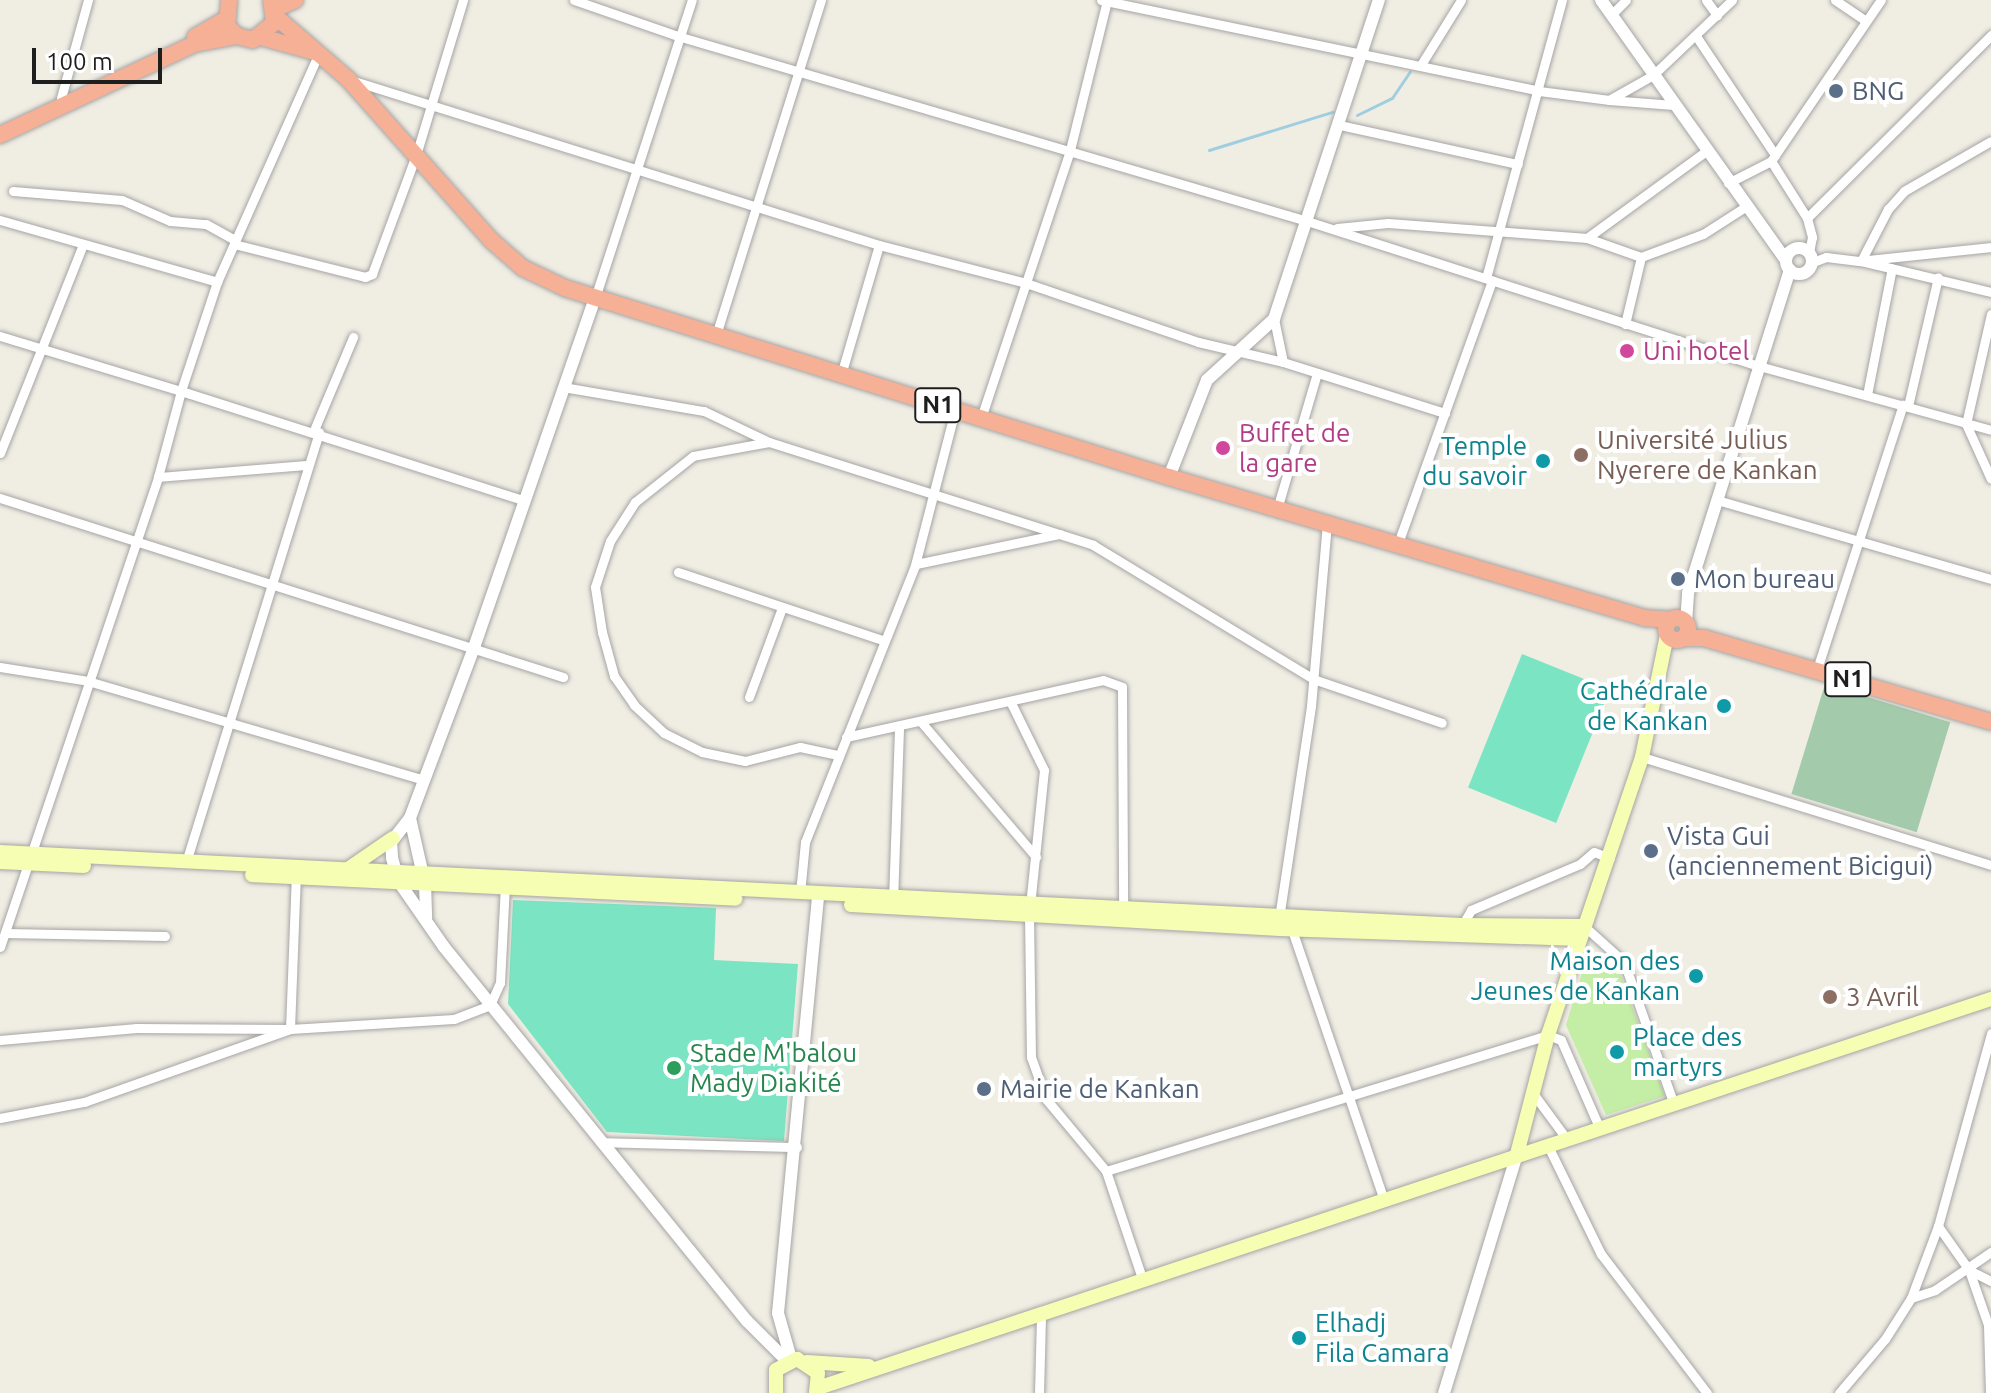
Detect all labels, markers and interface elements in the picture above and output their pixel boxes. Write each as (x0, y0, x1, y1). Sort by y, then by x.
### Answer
scale bar (36, 32, 166, 82)
text: 100 m (46, 48, 113, 75)
place label: BNG (1852, 75, 1904, 107)
marker: BNG (1827, 82, 1845, 100)
place label: Uni hotel (1643, 335, 1749, 367)
marker: Uni hotel (1618, 342, 1636, 360)
road number: N1 (914, 385, 962, 425)
place label: Buffet de la gare (1239, 417, 1350, 478)
place label: Université Julius Nyerere de Kankan (1597, 424, 1818, 486)
place label: Temple du savoir (1422, 430, 1527, 492)
marker: Buffet de la gare (1214, 439, 1232, 457)
marker: Université Julius Nyerere de Kankan (1572, 446, 1590, 464)
marker: Temple du savoir (1534, 452, 1552, 470)
place label: Mon bureau (1694, 563, 1835, 595)
marker: Mon bureau (1669, 570, 1687, 588)
road number: N1 (1824, 659, 1872, 699)
place label: Cathédrale de Kankan (1580, 675, 1708, 736)
marker: Cathédrale de Kankan (1715, 697, 1733, 715)
place label: Vista Gui (anciennement Bicigui) (1667, 820, 1933, 882)
marker: Vista Gui (anciennement Bicigui) (1642, 842, 1660, 860)
place label: Maison des Jeunes de Kankan (1471, 945, 1680, 1006)
marker: Maison des Jeunes de Kankan (1687, 967, 1705, 985)
place label: 3 Avril (1846, 981, 1919, 1013)
marker: 3 Avril (1821, 988, 1839, 1006)
place label: Place des martyrs (1633, 1021, 1742, 1082)
place label: Stade M'balou Mady Diakité (690, 1037, 857, 1098)
marker: Place des martyrs (1608, 1043, 1626, 1061)
marker: Stade M'balou Mady Diakité (665, 1059, 683, 1077)
place label: Mairie de Kankan (1000, 1073, 1200, 1105)
marker: Mairie de Kankan (975, 1080, 993, 1098)
place label: Elhadj Fila Camara (1315, 1307, 1449, 1368)
marker: Elhadj Fila Camara (1290, 1329, 1308, 1347)

